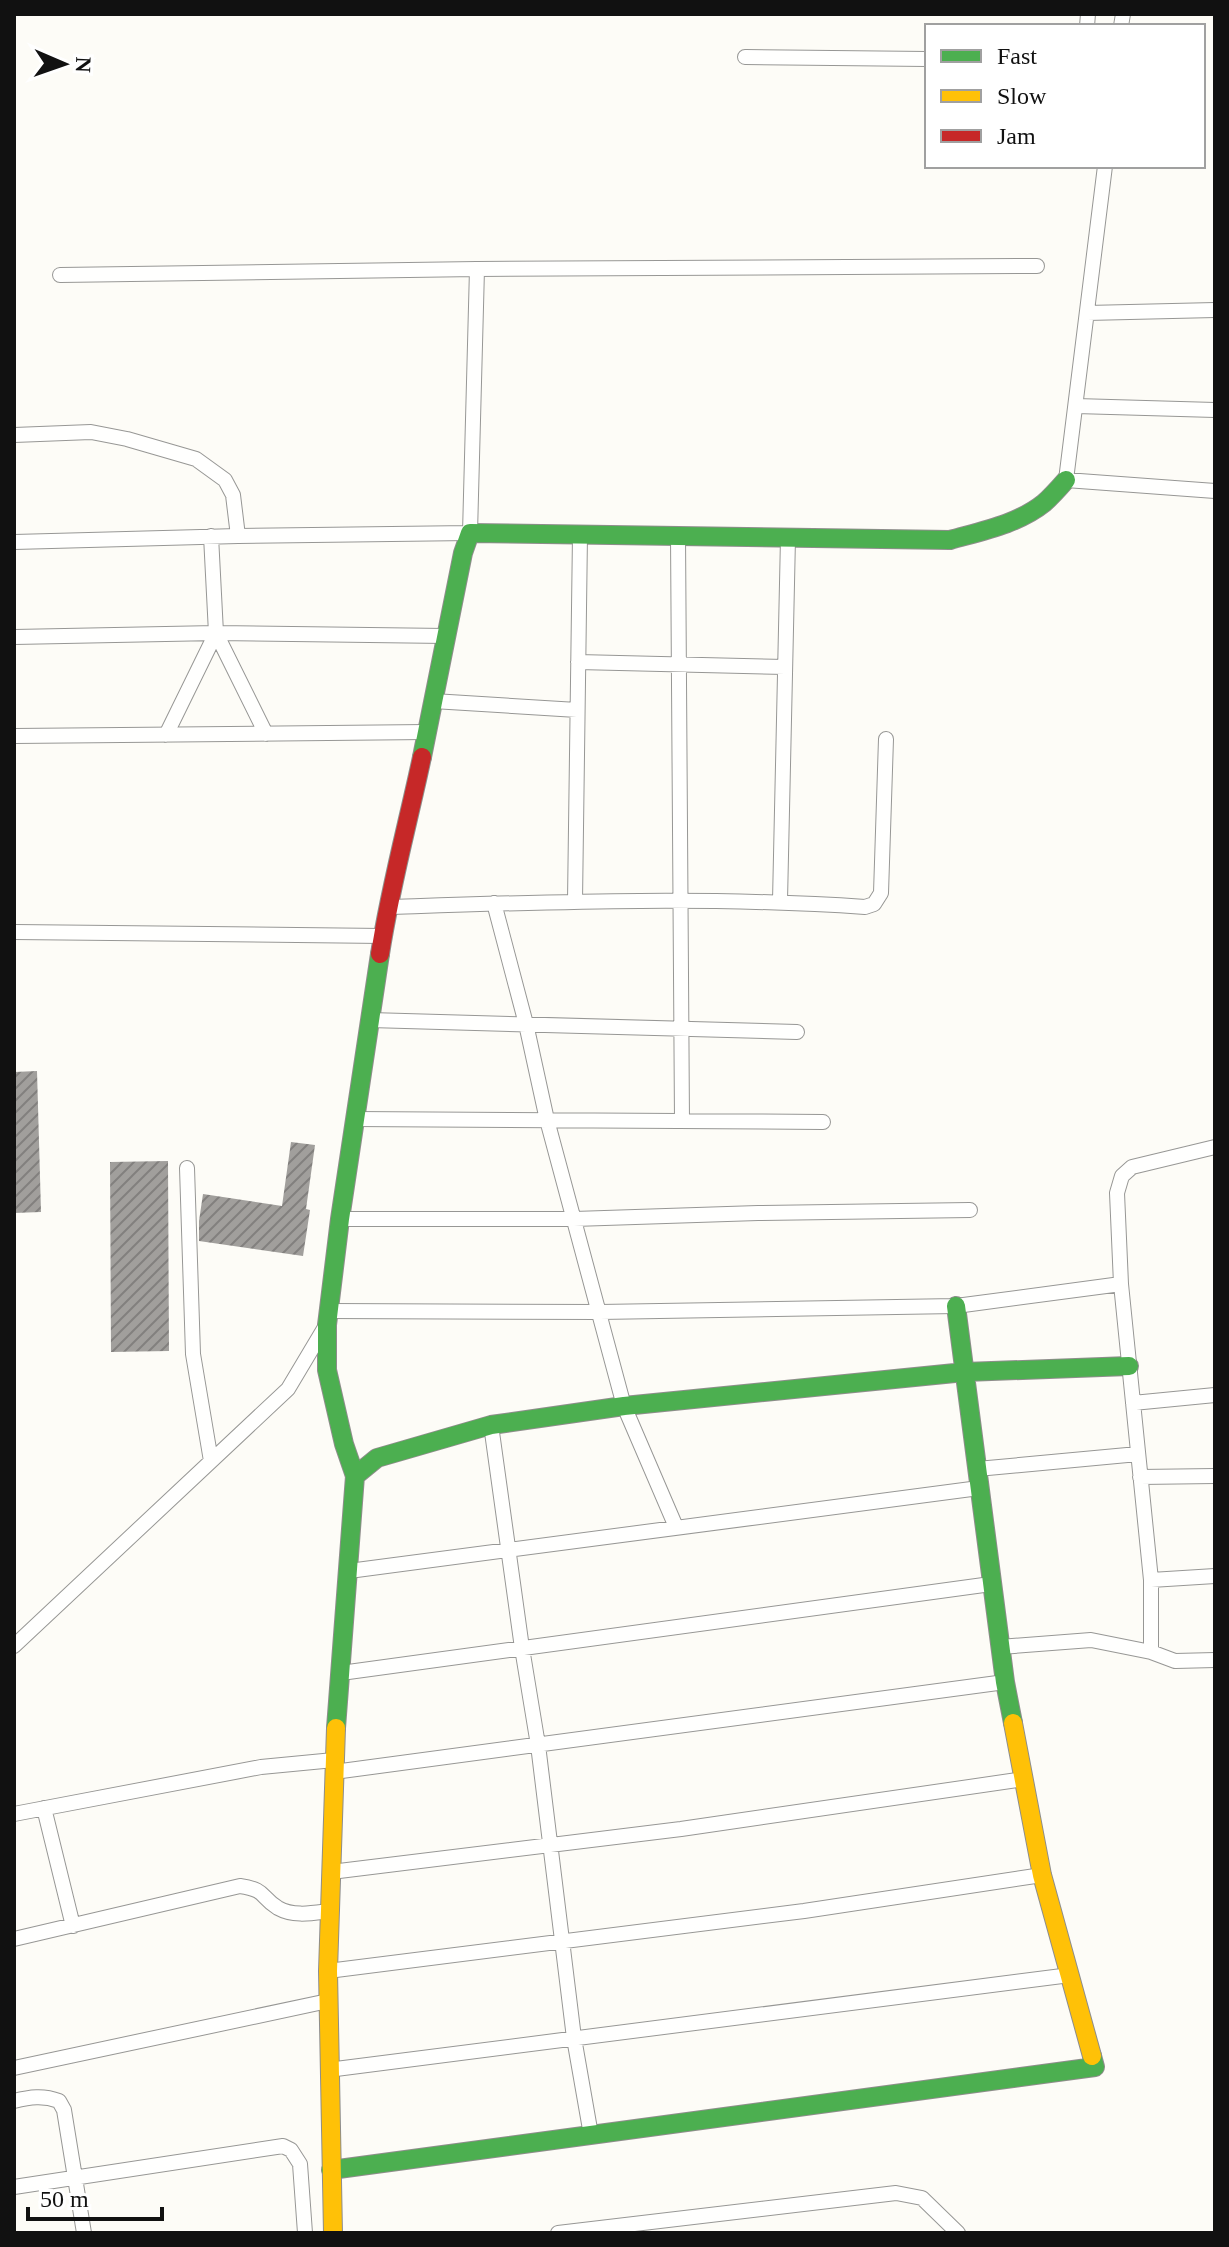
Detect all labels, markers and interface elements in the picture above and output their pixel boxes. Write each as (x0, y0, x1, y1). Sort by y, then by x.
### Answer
north arrow (24, 24, 104, 104)
legend (925, 24, 1205, 168)
text: Fast (997, 43, 1037, 69)
text: N (71, 56, 96, 73)
text: Slow (997, 83, 1047, 109)
text: Jam (997, 123, 1036, 149)
scale bar (28, 2171, 162, 2221)
text: 50 m (40, 2186, 89, 2212)

